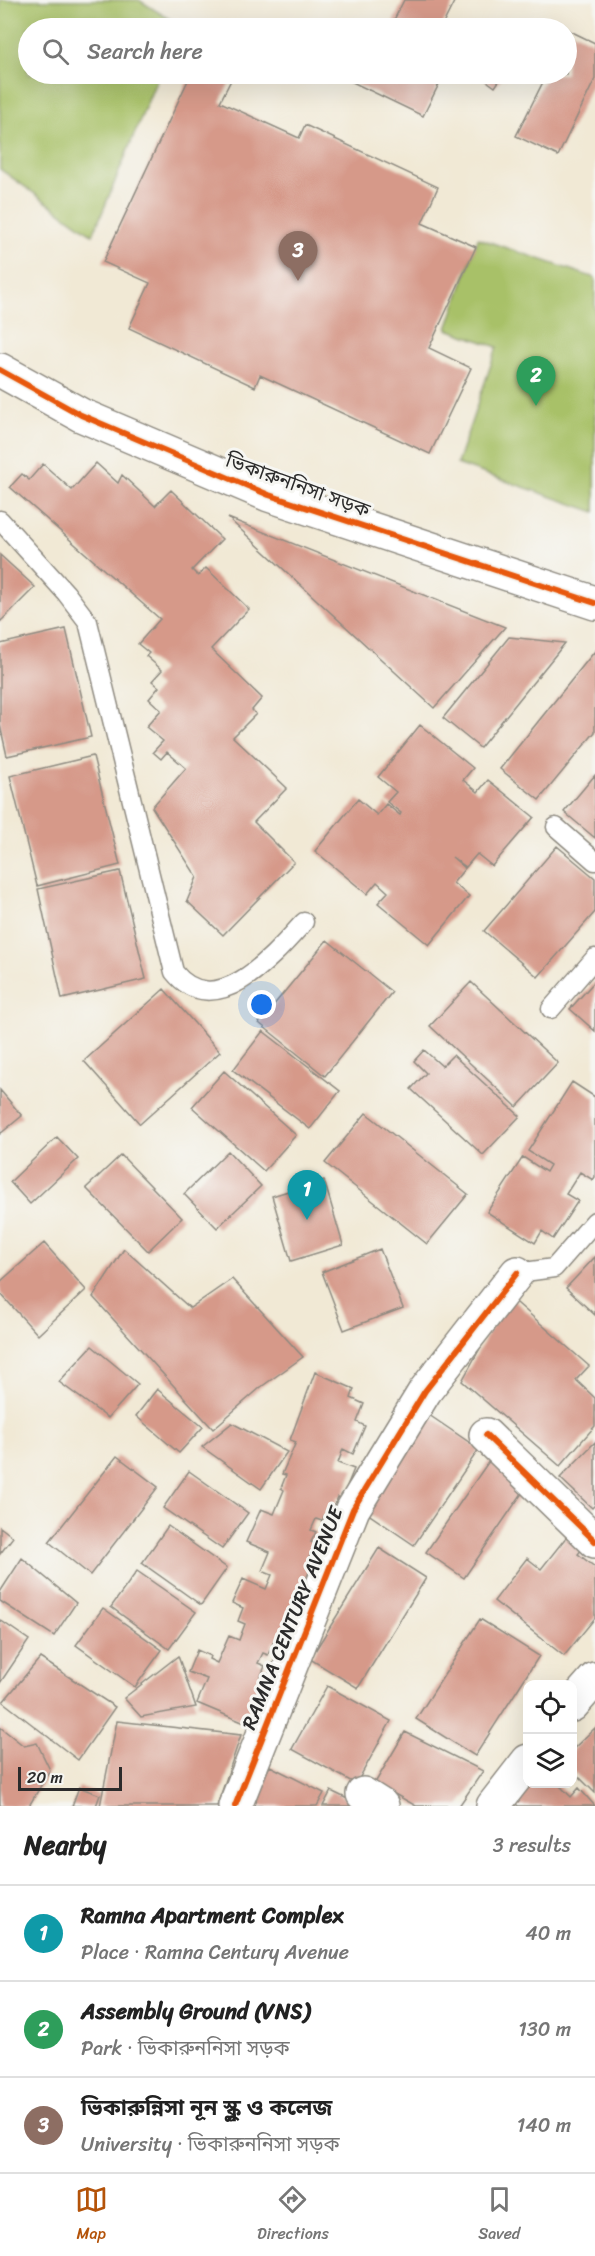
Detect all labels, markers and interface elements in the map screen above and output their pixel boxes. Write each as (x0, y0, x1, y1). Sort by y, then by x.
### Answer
search box (18, 18, 577, 84)
text: Search here (87, 32, 203, 71)
icon: search (39, 35, 72, 68)
pin: 3 (278, 232, 318, 281)
pin: 2 (516, 356, 556, 406)
street label: ভিকারুননিসা সড়ক (220, 443, 376, 528)
your location (247, 990, 276, 1019)
pin: 1 (288, 1170, 326, 1220)
street label: RAMNA CENTURY AVENUE (232, 1500, 354, 1735)
map controls (523, 1680, 577, 1788)
button: locate (523, 1680, 577, 1734)
button: layers (523, 1734, 577, 1788)
text: 20 m (27, 1763, 63, 1792)
scale bar (18, 1764, 122, 1792)
text: Nearby (24, 1822, 106, 1868)
text: 3 results (493, 1828, 571, 1863)
text: Ramna Apartment Complex (81, 1896, 344, 1935)
text: 1 (39, 1916, 48, 1951)
text: 40 m (525, 1916, 571, 1951)
text: Place · Ramna Century Avenue (81, 1935, 349, 1970)
text: Assembly Ground (VNS) (81, 1992, 310, 2031)
text: 2 (38, 2012, 49, 2047)
text: 130 m (518, 2012, 571, 2047)
text: Park · ভিকারুননিসা সড়ক (81, 2031, 290, 2066)
text: ভিকারুন্নিসা নূন স্কুল ও কলেজ (81, 2088, 332, 2127)
text: 3 (38, 2108, 49, 2143)
text: 140 m (517, 2108, 571, 2143)
text: University · ভিকারুননিসা সড়ক (81, 2127, 340, 2162)
tab: Map (75, 2183, 108, 2248)
tab: Directions (257, 2183, 329, 2248)
tab: Saved (478, 2183, 520, 2248)

